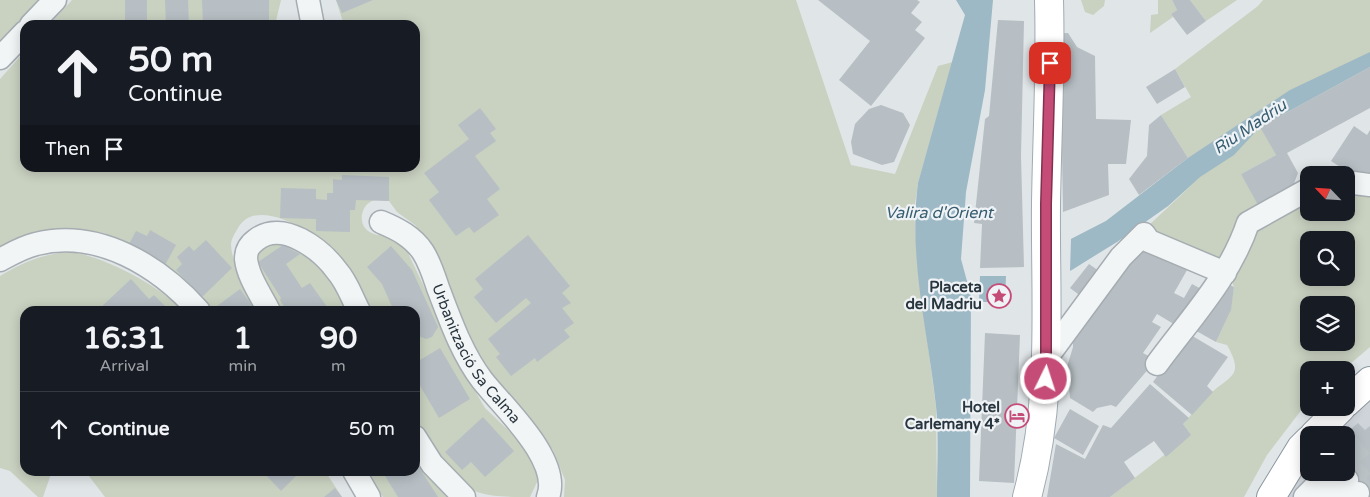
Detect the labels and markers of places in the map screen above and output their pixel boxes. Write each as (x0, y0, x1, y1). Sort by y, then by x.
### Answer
pin (1029, 42, 1071, 84)
place label: Placeta del Madriu (905, 278, 982, 313)
place icon: Placeta del Madriu (986, 283, 1012, 309)
place label: Hotel Carlemany 4* (905, 398, 1000, 434)
hotel icon: Hotel Carlemany 4* (1004, 403, 1030, 429)

